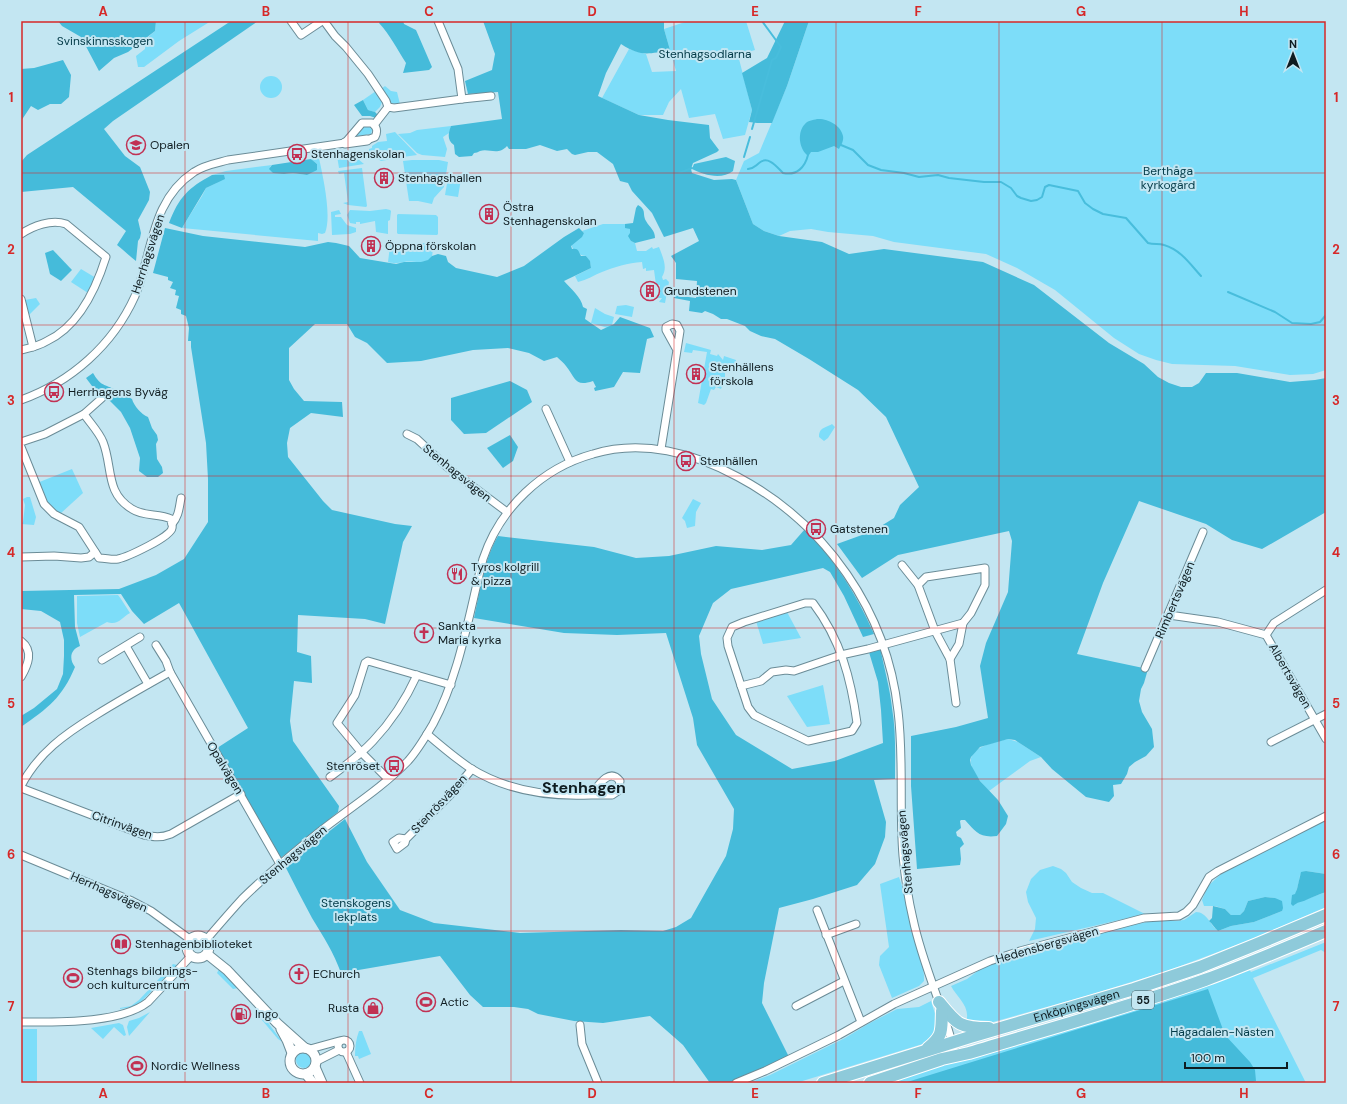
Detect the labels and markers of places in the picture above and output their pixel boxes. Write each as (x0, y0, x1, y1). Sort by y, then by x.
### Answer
school or university icon: Opalen (125, 134, 147, 156)
place label: Opalen (150, 137, 190, 153)
bus stop icon: Stenhagenskolan (286, 143, 308, 165)
place label: Stenhagenskolan (311, 146, 405, 162)
building icon: Stenhagshallen (373, 167, 395, 189)
place label: Stenhagshallen (398, 170, 482, 186)
place label: Östra Stenhagenskolan (503, 199, 597, 229)
building icon: Östra Stenhagenskolan (478, 203, 500, 225)
building icon: Öppna förskolan (360, 235, 382, 257)
place label: Öppna förskolan (385, 238, 476, 254)
building icon: Grundstenen (639, 280, 661, 302)
place label: Grundstenen (664, 283, 737, 299)
place label: Stenhällens förskola (710, 359, 774, 389)
building icon: Stenhällens förskola (685, 363, 707, 385)
bus stop icon: Herrhagens Byväg (43, 381, 65, 403)
place label: Herrhagens Byväg (68, 384, 168, 400)
bus stop icon: Stenhällen (675, 450, 697, 472)
place label: Stenhällen (700, 453, 758, 469)
bus stop icon: Gatstenen (805, 518, 827, 540)
place label: Gatstenen (830, 521, 888, 537)
place label: Tyros kolgrill & pizza (471, 559, 539, 589)
restaurant icon: Tyros kolgrill & pizza (446, 563, 468, 585)
place label: Sankta Maria kyrka (438, 618, 501, 648)
church icon: Sankta Maria kyrka (413, 622, 435, 644)
bus stop icon: Stenröset (383, 755, 405, 777)
place label: Stenröset (326, 758, 380, 774)
library icon: Stenhagenbiblioteket (110, 933, 132, 955)
place label: Stenhagenbiblioteket (135, 936, 253, 952)
place label: Stenhags bildnings- och kulturcentrum (87, 963, 198, 993)
church icon: EChurch (288, 963, 310, 985)
place label: EChurch (313, 966, 360, 982)
sports icon: Stenhags bildnings- och kulturcentrum (62, 967, 84, 989)
sports icon: Actic (415, 991, 437, 1013)
place label: Actic (440, 994, 469, 1010)
shop icon: Rusta (362, 997, 384, 1019)
place label: Rusta (328, 1000, 359, 1016)
fuel station icon: Ingo (230, 1003, 252, 1025)
place label: Ingo (255, 1006, 278, 1022)
sports icon: Nordic Wellness (126, 1055, 148, 1077)
place label: Nordic Wellness (151, 1058, 240, 1074)

